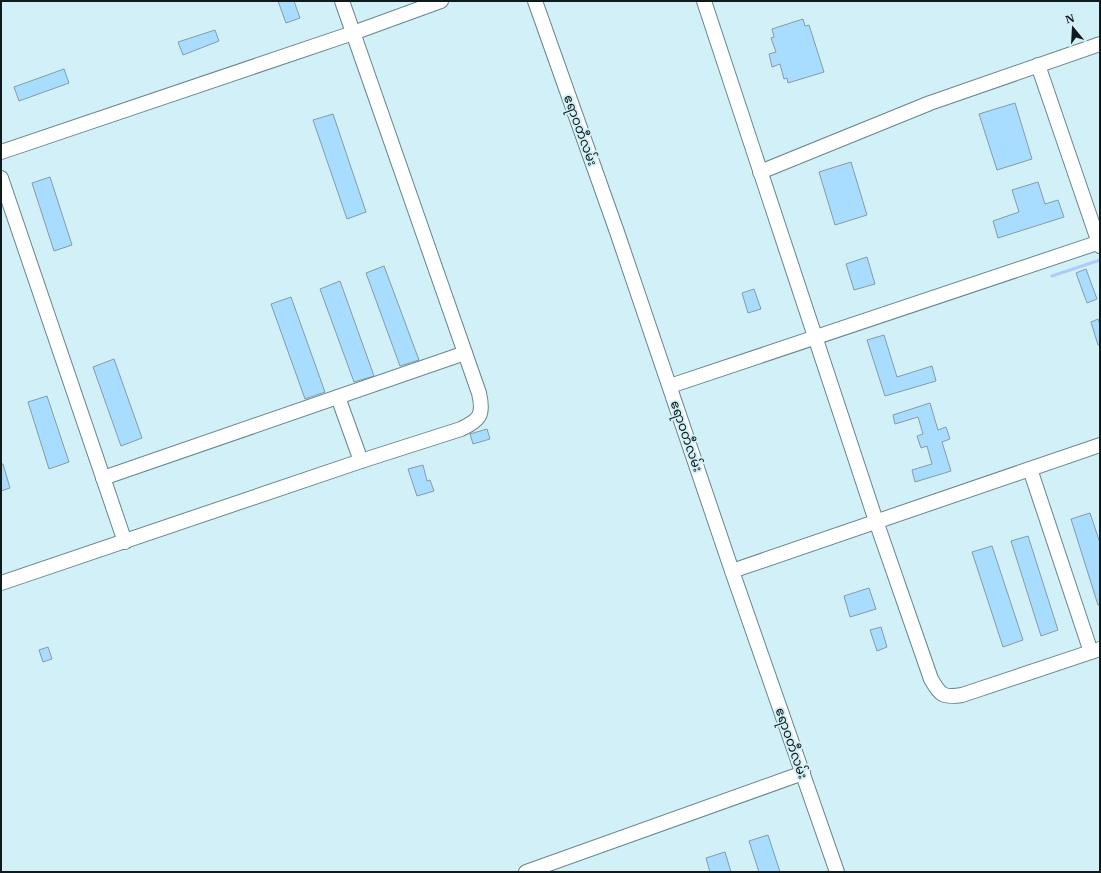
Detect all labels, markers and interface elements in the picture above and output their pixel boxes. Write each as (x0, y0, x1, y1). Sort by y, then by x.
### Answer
north arrow (1053, 8, 1093, 48)
text: N (1064, 10, 1076, 26)
street label: ဧရာဝတီလမ်း (558, 92, 601, 169)
street label: ဧရာဝတီလမ်း (664, 398, 707, 475)
street label: ဧရာဝတီလမ်း (769, 705, 812, 782)

